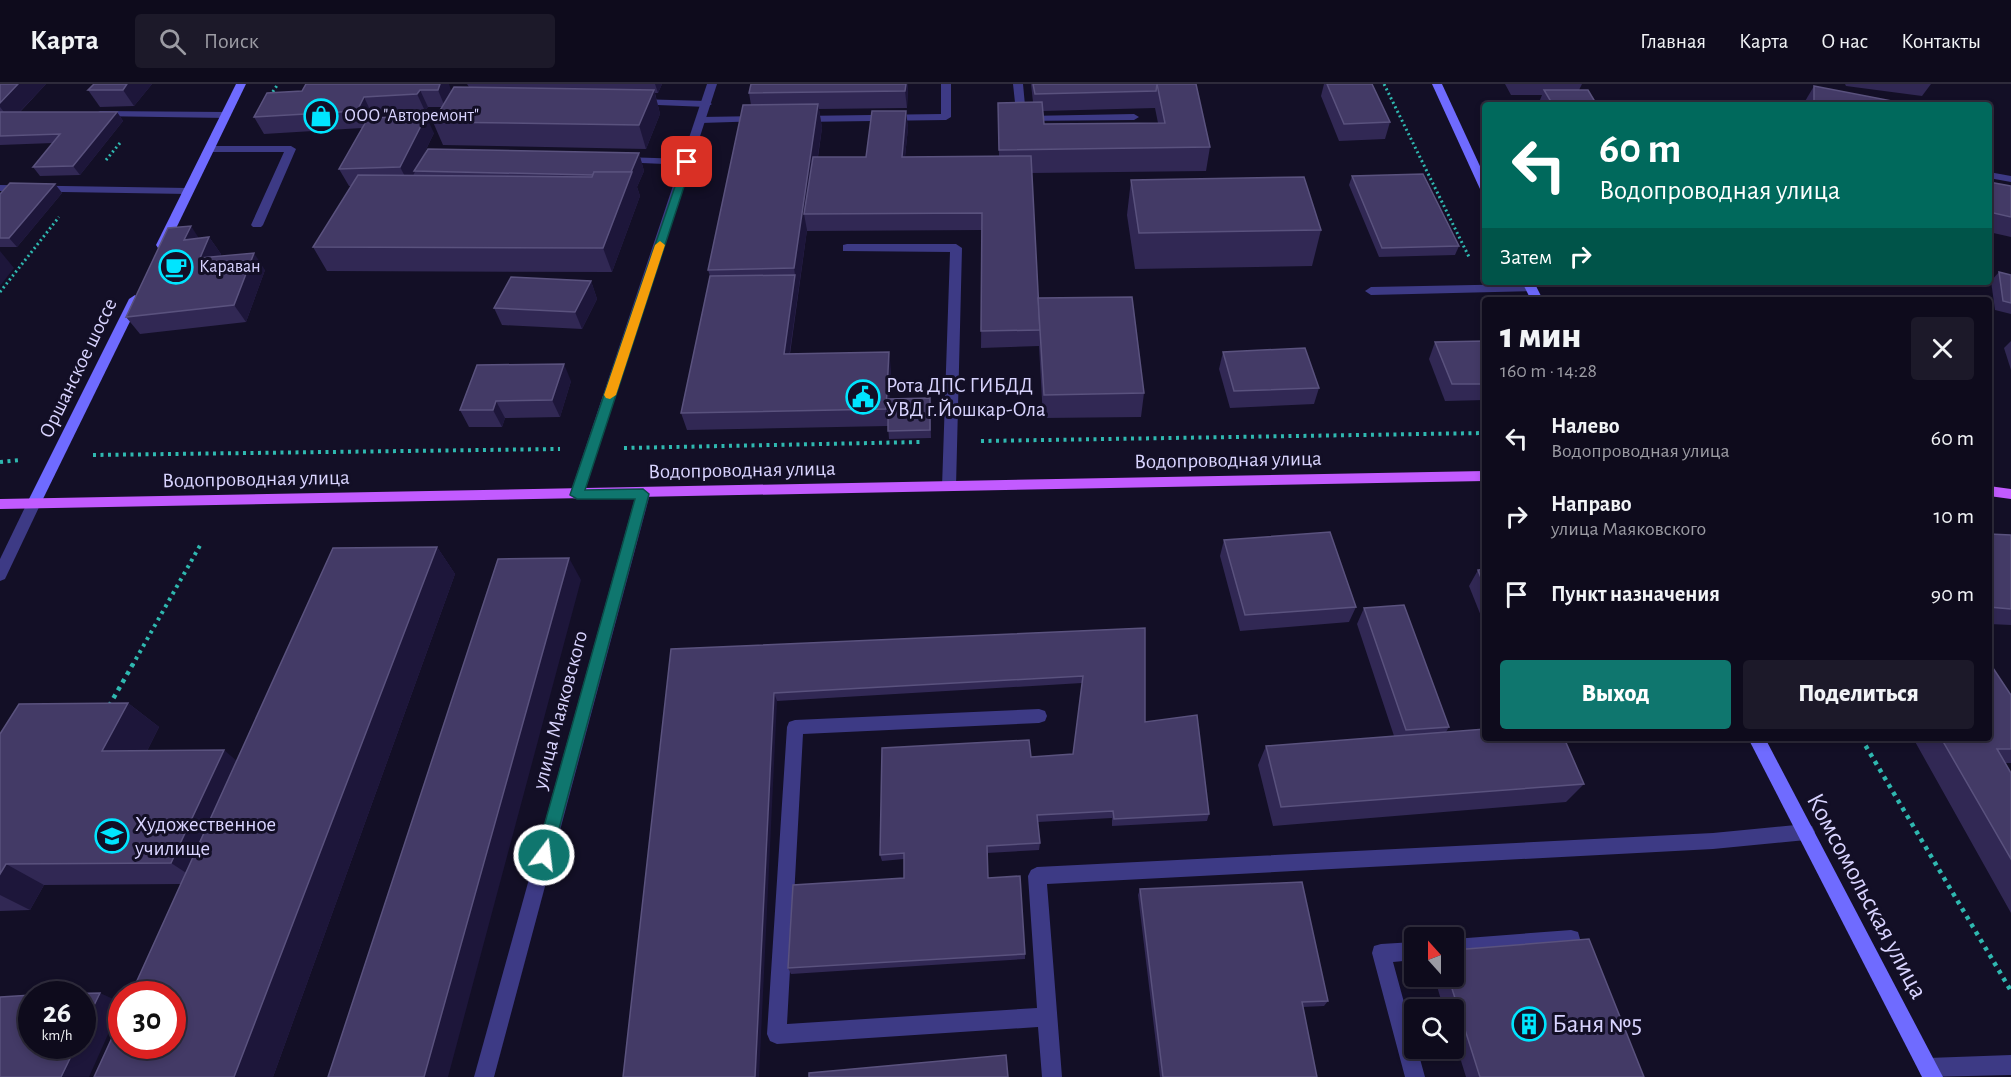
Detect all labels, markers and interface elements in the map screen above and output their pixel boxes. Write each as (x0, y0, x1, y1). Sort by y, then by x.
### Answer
search box (135, 14, 555, 68)
icon: search (156, 25, 189, 58)
text: Карта (30, 27, 99, 55)
text: Поиск (204, 30, 259, 52)
text: Главная (1640, 31, 1706, 52)
text: Карта (1739, 31, 1788, 52)
text: О нас (1821, 31, 1868, 52)
text: Контакты (1901, 31, 1981, 52)
shop icon: ООО "Авторемонт" (303, 98, 339, 134)
place label: ООО "Авторемонт" (344, 107, 479, 125)
icon: left (1500, 126, 1578, 204)
text: 60 m (1599, 128, 1681, 170)
pin (661, 136, 712, 187)
icon: arrive (670, 145, 703, 178)
text: Водопроводная улица (1599, 177, 1840, 204)
icon: right (1564, 240, 1597, 273)
text: Затем (1500, 246, 1552, 268)
cafe icon: Караван (158, 249, 194, 285)
place label: Караван (199, 258, 261, 276)
street label: Оршанское шоссе (35, 295, 121, 441)
button: close (1911, 317, 1974, 380)
text: 1 мин (1500, 318, 1582, 354)
text: 160 m · 14:28 (1500, 361, 1597, 381)
place label: Рота ДПС ГИБДД УВД г.Йошкар-Ола (886, 375, 1046, 420)
public building icon: Рота ДПС ГИБДД УВД г.Йошкар-Ола (845, 379, 881, 415)
text: Налево (1551, 415, 1620, 437)
icon: left (1500, 422, 1533, 455)
text: 60 m (1931, 427, 1974, 449)
text: Водопроводная улица (1551, 441, 1730, 461)
street label: Водопроводная улица (1134, 448, 1322, 472)
street label: Водопроводная улица (648, 458, 836, 482)
street label: Водопроводная улица (162, 467, 350, 491)
text: Направо (1551, 493, 1632, 515)
icon: right (1500, 500, 1533, 533)
text: 10 m (1934, 505, 1974, 527)
text: улица Маяковского (1551, 519, 1706, 539)
icon: arrive (1500, 578, 1533, 611)
text: Пункт назначения (1551, 583, 1720, 605)
text: 90 m (1931, 583, 1974, 605)
street label: улица Маяковского (529, 629, 591, 792)
button: Выход (1500, 660, 1731, 729)
button: Поделиться (1743, 660, 1974, 729)
street label: Комсомольская улица (1802, 789, 1932, 1003)
place label: Художественное училище (134, 814, 276, 859)
school or university icon: Художественное училище (94, 818, 130, 854)
position arrow (512, 823, 576, 887)
north arrow (1404, 927, 1464, 987)
map controls (1404, 927, 1464, 1059)
speed limit sign: 30 (108, 981, 186, 1059)
text: 26 (43, 998, 71, 1028)
button: search (1404, 999, 1464, 1059)
building icon: Баня №5 (1511, 1006, 1547, 1042)
place label: Баня №5 (1552, 1011, 1642, 1037)
text: km/h (42, 1028, 72, 1043)

